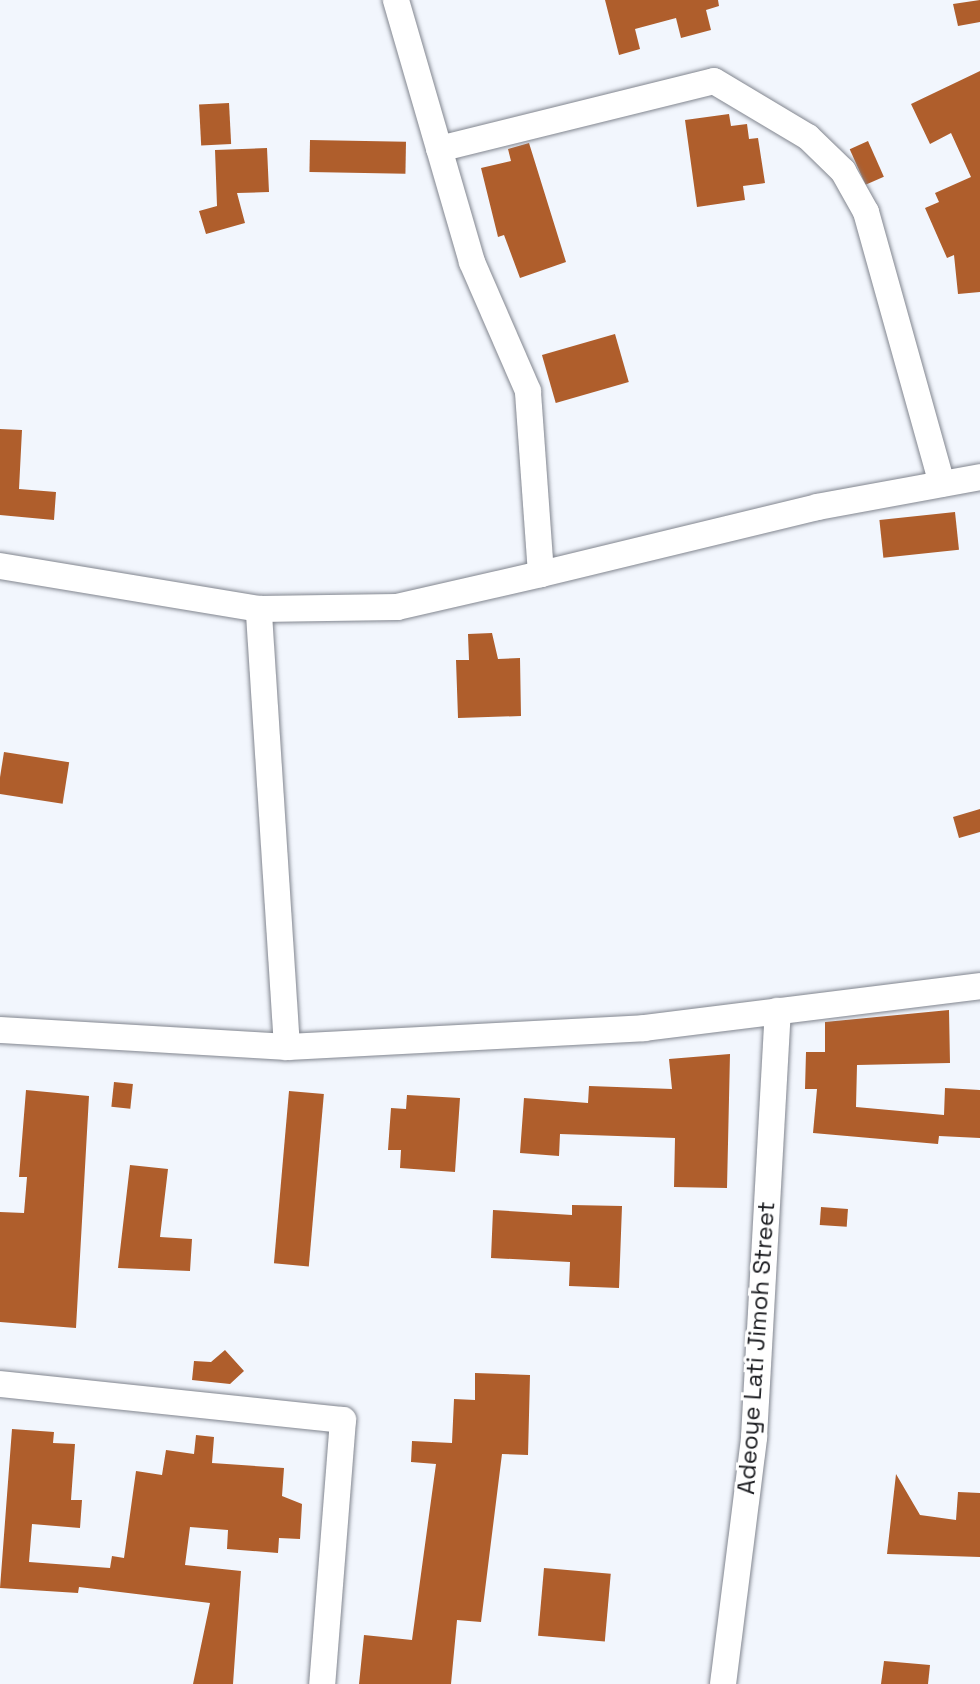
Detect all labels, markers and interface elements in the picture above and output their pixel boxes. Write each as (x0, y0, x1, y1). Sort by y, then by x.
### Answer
street label: Adeoye Lati Jimoh Street (731, 1200, 781, 1496)

